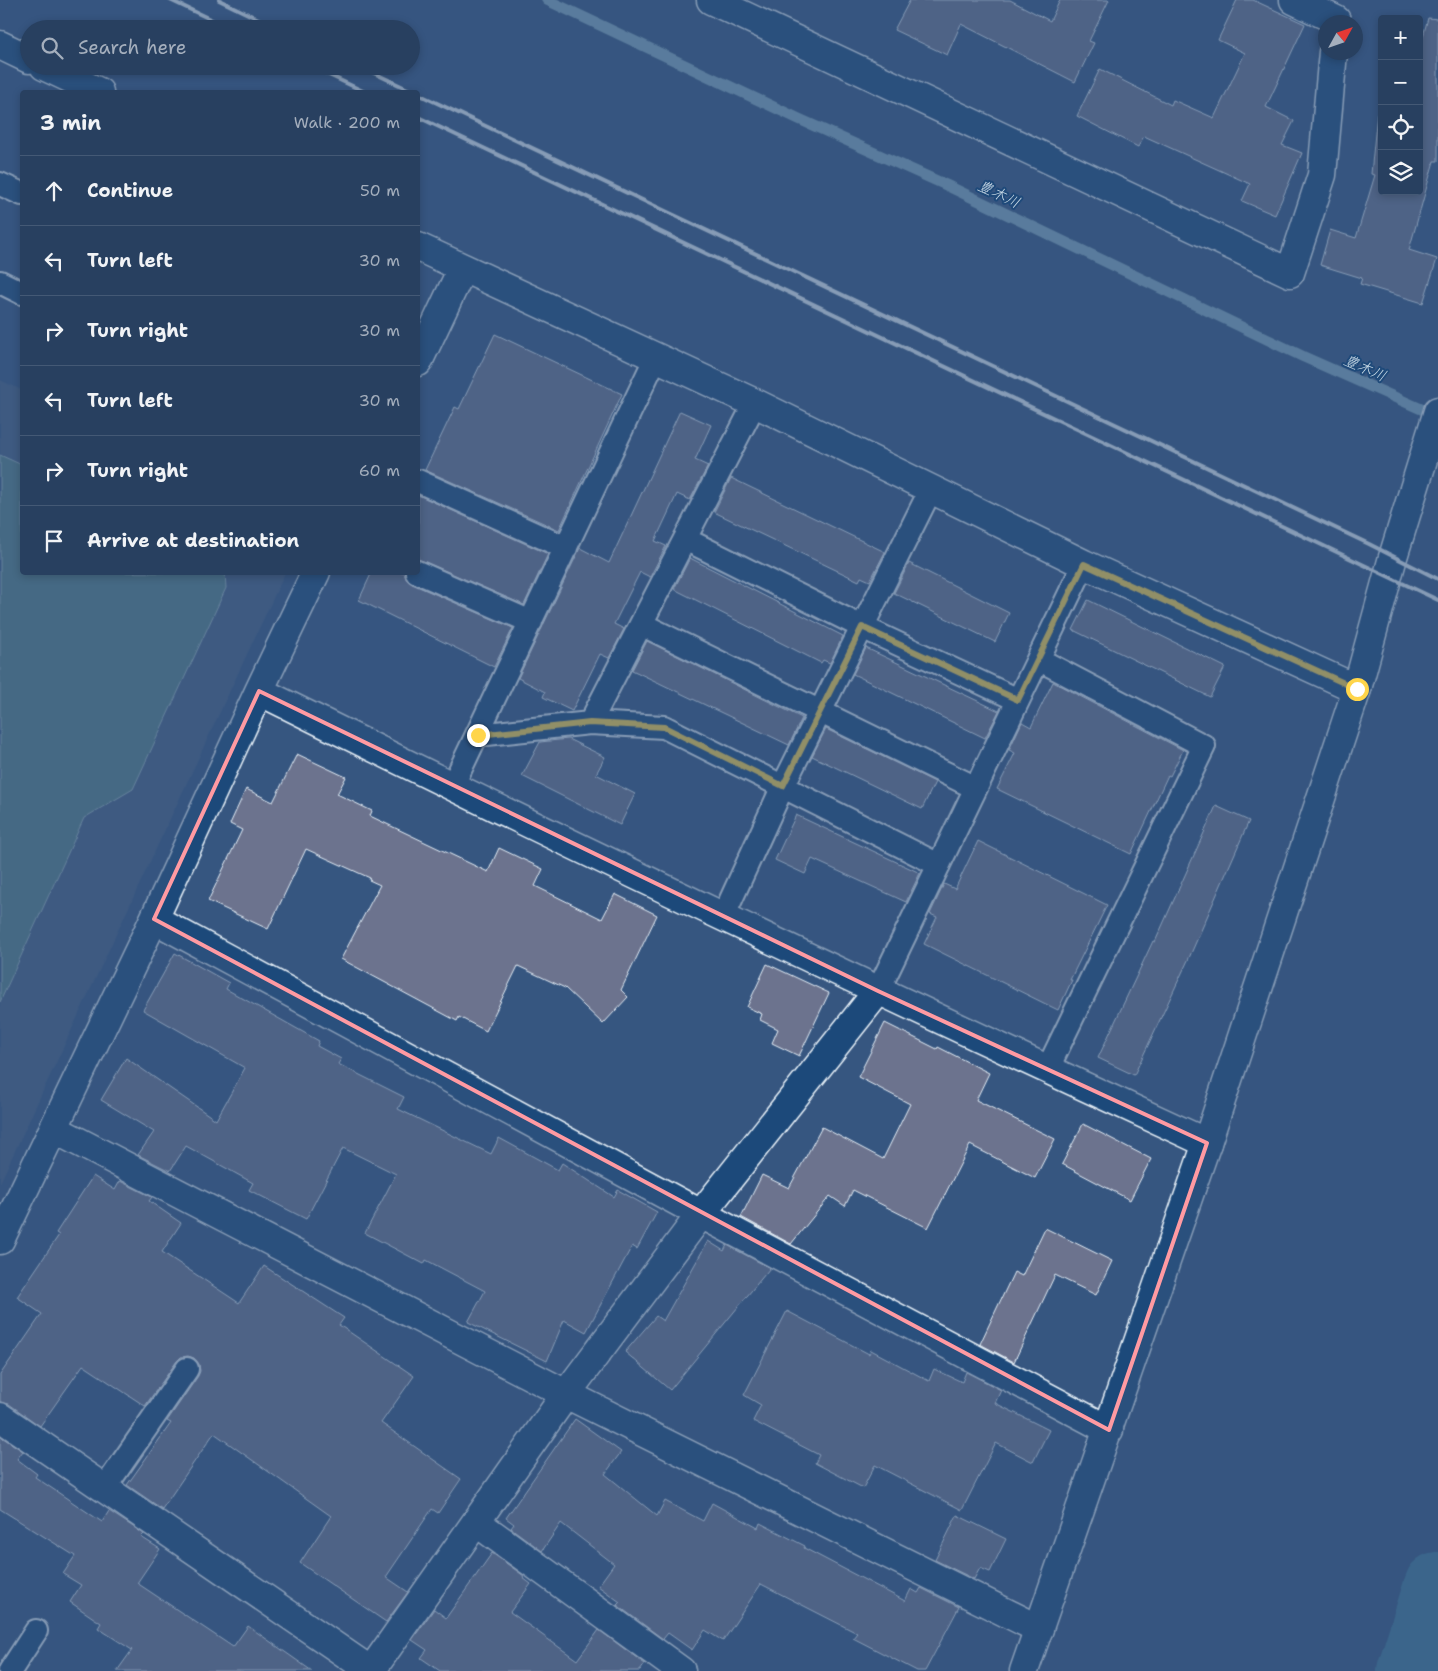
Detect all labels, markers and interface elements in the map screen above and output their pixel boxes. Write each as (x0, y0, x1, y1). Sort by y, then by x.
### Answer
north arrow (1318, 15, 1363, 60)
map controls (1378, 15, 1423, 195)
button: + (1378, 15, 1423, 60)
search box (20, 20, 420, 75)
icon: search (38, 34, 66, 62)
text: Search here (78, 35, 187, 60)
button: − (1378, 60, 1423, 105)
button: locate (1378, 105, 1423, 150)
text: 3 min (40, 109, 101, 137)
text: Walk · 200 m (294, 112, 400, 133)
button: layers (1378, 150, 1423, 195)
water label: 豊木川 (974, 175, 1024, 213)
icon: ahead (40, 177, 68, 205)
text: Continue (87, 178, 173, 203)
text: 50 m (360, 180, 400, 201)
icon: left (40, 247, 68, 275)
text: Turn left (87, 248, 173, 273)
text: 30 m (359, 250, 400, 271)
icon: right (40, 317, 68, 345)
text: Turn right (87, 318, 188, 343)
text: 30 m (359, 320, 400, 341)
water label: 豊木川 (1340, 350, 1390, 386)
icon: left (40, 387, 68, 415)
text: Turn left (87, 388, 173, 413)
text: 30 m (359, 390, 400, 411)
icon: right (40, 457, 68, 485)
text: Turn right (87, 458, 188, 483)
text: 60 m (359, 460, 400, 481)
icon: arrive (40, 527, 68, 555)
text: Arrive at destination (87, 528, 299, 553)
route start (1346, 678, 1369, 701)
route end (467, 724, 490, 747)

